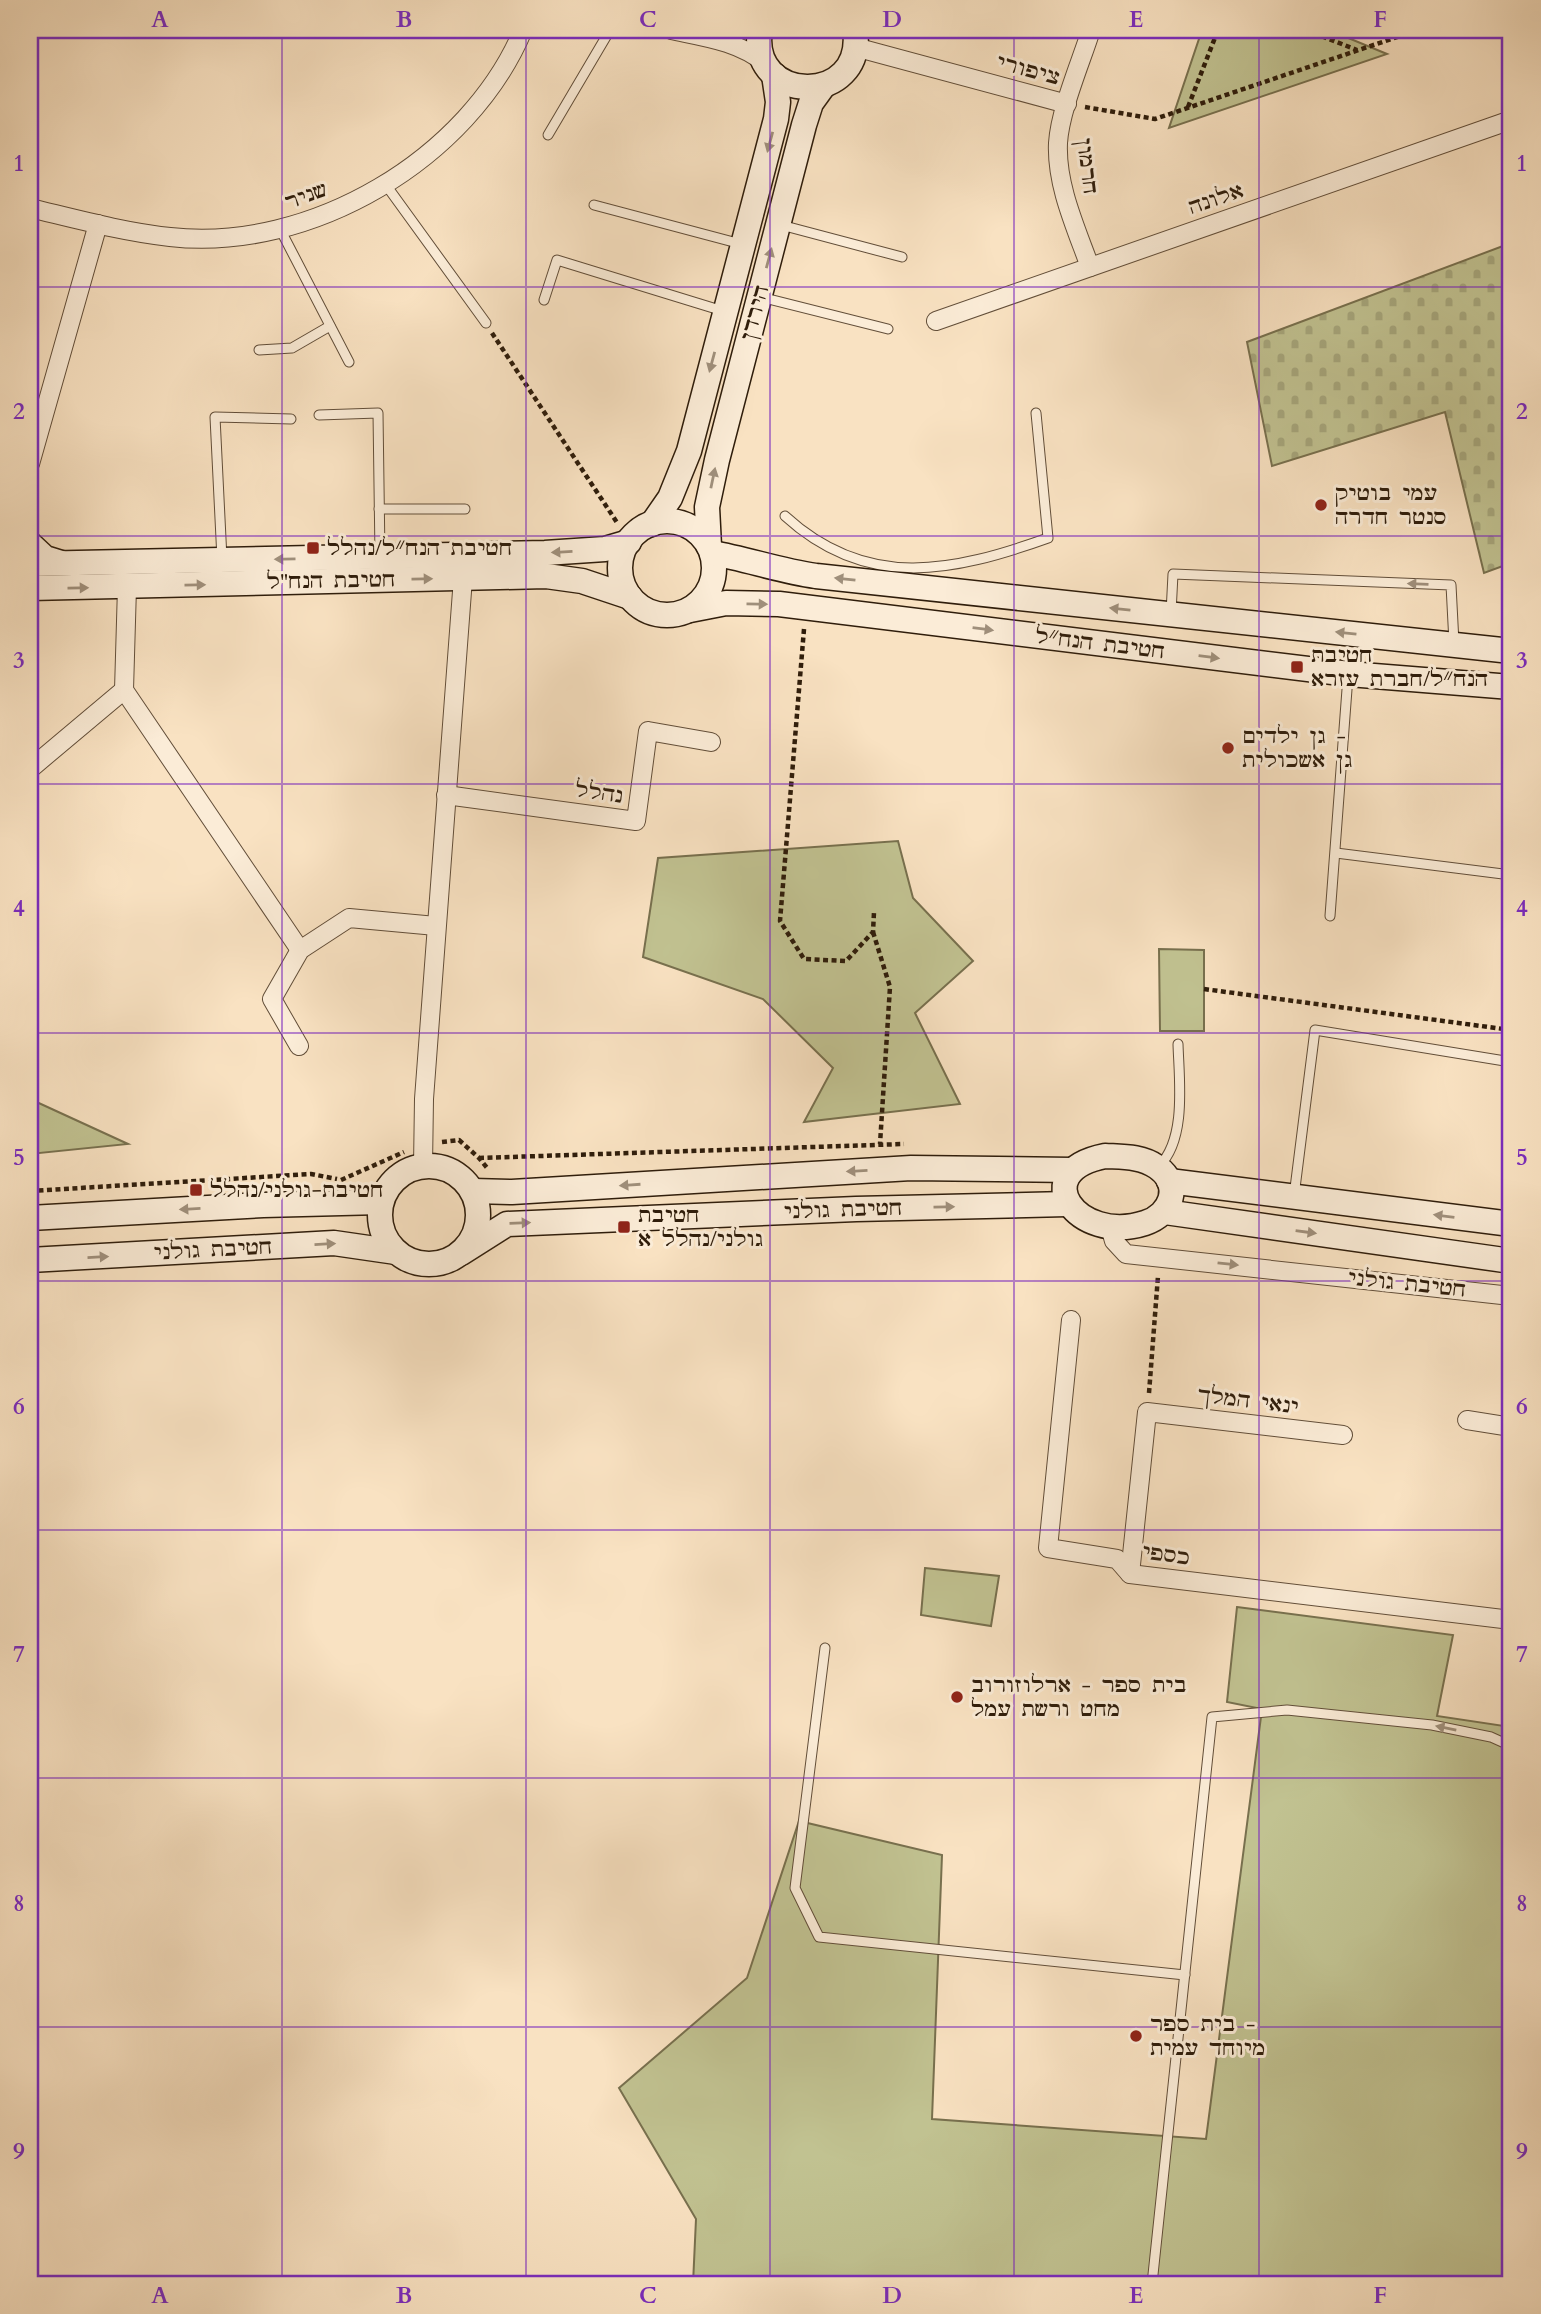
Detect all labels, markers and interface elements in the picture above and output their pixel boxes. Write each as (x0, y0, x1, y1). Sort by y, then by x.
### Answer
text: A (151, 4, 169, 35)
text: B (396, 4, 412, 35)
text: C (639, 4, 657, 35)
text: D (882, 4, 902, 35)
text: E (1129, 4, 1143, 35)
text: F (1373, 4, 1387, 35)
street label: ציפורי (993, 48, 1063, 92)
one-way arrow (764, 131, 775, 153)
street label: חרמון (1069, 136, 1105, 196)
text: 1 (13, 148, 25, 179)
text: 1 (1516, 148, 1528, 179)
street label: שניר (281, 175, 331, 217)
street label: אלונה (1185, 176, 1247, 222)
one-way arrow (764, 247, 775, 269)
street label: הירדן (734, 282, 776, 344)
one-way arrow (706, 351, 717, 373)
text: 2 (13, 396, 25, 427)
text: 2 (1516, 396, 1528, 427)
one-way arrow (708, 467, 719, 489)
place label: עמי בוטיק סנטר חדרה (1335, 479, 1447, 532)
marker: עמי בוטיק סנטר חדרה (1313, 497, 1329, 513)
place label: חטיבת הנח״ל/נהלל (327, 534, 512, 563)
marker: חטיבת הנח״ל/נהלל (305, 540, 321, 556)
one-way arrow (551, 546, 573, 557)
one-way arrow (274, 553, 296, 564)
street label: חטיבת הנח"ל (266, 565, 396, 597)
one-way arrow (412, 574, 434, 585)
one-way arrow (834, 574, 856, 585)
one-way arrow (1407, 578, 1429, 589)
one-way arrow (184, 579, 206, 591)
one-way arrow (67, 582, 89, 593)
one-way arrow (747, 598, 769, 610)
one-way arrow (1109, 603, 1131, 614)
street label: חטיבת הנח״ל (1034, 622, 1166, 666)
one-way arrow (973, 624, 995, 635)
one-way arrow (1335, 628, 1357, 639)
place label: חטיבת הנח״ל/חברת עזרא (1311, 641, 1488, 694)
text: 3 (13, 645, 25, 676)
text: 3 (1516, 645, 1528, 676)
one-way arrow (1198, 652, 1220, 663)
marker: חטיבת הנח״ל/חברת עזרא (1289, 659, 1305, 675)
place label: גן ילדים - גן אשכולית (1242, 722, 1353, 775)
marker: גן ילדים - גן אשכולית (1220, 740, 1236, 756)
street label: נהלל (573, 775, 625, 811)
text: 4 (13, 893, 25, 924)
text: 4 (1516, 893, 1528, 924)
text: 5 (13, 1142, 25, 1173)
text: 5 (1516, 1142, 1528, 1173)
one-way arrow (846, 1165, 868, 1176)
place label: חטיבת גולני/נהלל (210, 1176, 384, 1205)
one-way arrow (619, 1180, 641, 1191)
marker: חטיבת גולני/נהלל (188, 1182, 204, 1198)
street label: חטיבת גולני (783, 1193, 903, 1227)
place label: חטיבת גולני/נהלל א (638, 1201, 763, 1254)
one-way arrow (933, 1201, 955, 1213)
one-way arrow (179, 1204, 201, 1215)
one-way arrow (1432, 1210, 1454, 1221)
one-way arrow (510, 1218, 532, 1229)
marker: חטיבת גולני/נהלל א (616, 1219, 632, 1235)
one-way arrow (1295, 1227, 1317, 1238)
street label: חטיבת גולני (153, 1232, 273, 1268)
one-way arrow (314, 1238, 336, 1249)
one-way arrow (87, 1251, 109, 1262)
one-way arrow (1217, 1259, 1239, 1270)
street label: חטיבת גולני (1346, 1263, 1468, 1305)
street label: ינאי המלך (1196, 1380, 1300, 1422)
text: 6 (13, 1391, 25, 1422)
text: 6 (1516, 1391, 1528, 1422)
street label: כספי (1140, 1537, 1192, 1573)
text: 7 (13, 1639, 25, 1670)
text: 7 (1516, 1639, 1528, 1670)
place label: בית ספר - ארלוזורוב מחט ורשת עמל (971, 1671, 1187, 1724)
marker: בית ספר - ארלוזורוב מחט ורשת עמל (949, 1689, 965, 1705)
one-way arrow (1435, 1723, 1457, 1734)
text: 8 (13, 1888, 25, 1919)
text: 8 (1516, 1888, 1528, 1919)
place label: בית ספר - מיוחד עמית (1150, 2010, 1266, 2063)
marker: בית ספר - מיוחד עמית (1128, 2028, 1144, 2044)
text: 9 (13, 2136, 25, 2167)
text: 9 (1516, 2136, 1528, 2167)
text: A (151, 2280, 169, 2311)
text: B (396, 2280, 412, 2311)
text: C (639, 2280, 657, 2311)
text: D (882, 2280, 902, 2311)
text: E (1129, 2280, 1143, 2311)
text: F (1373, 2280, 1387, 2311)

